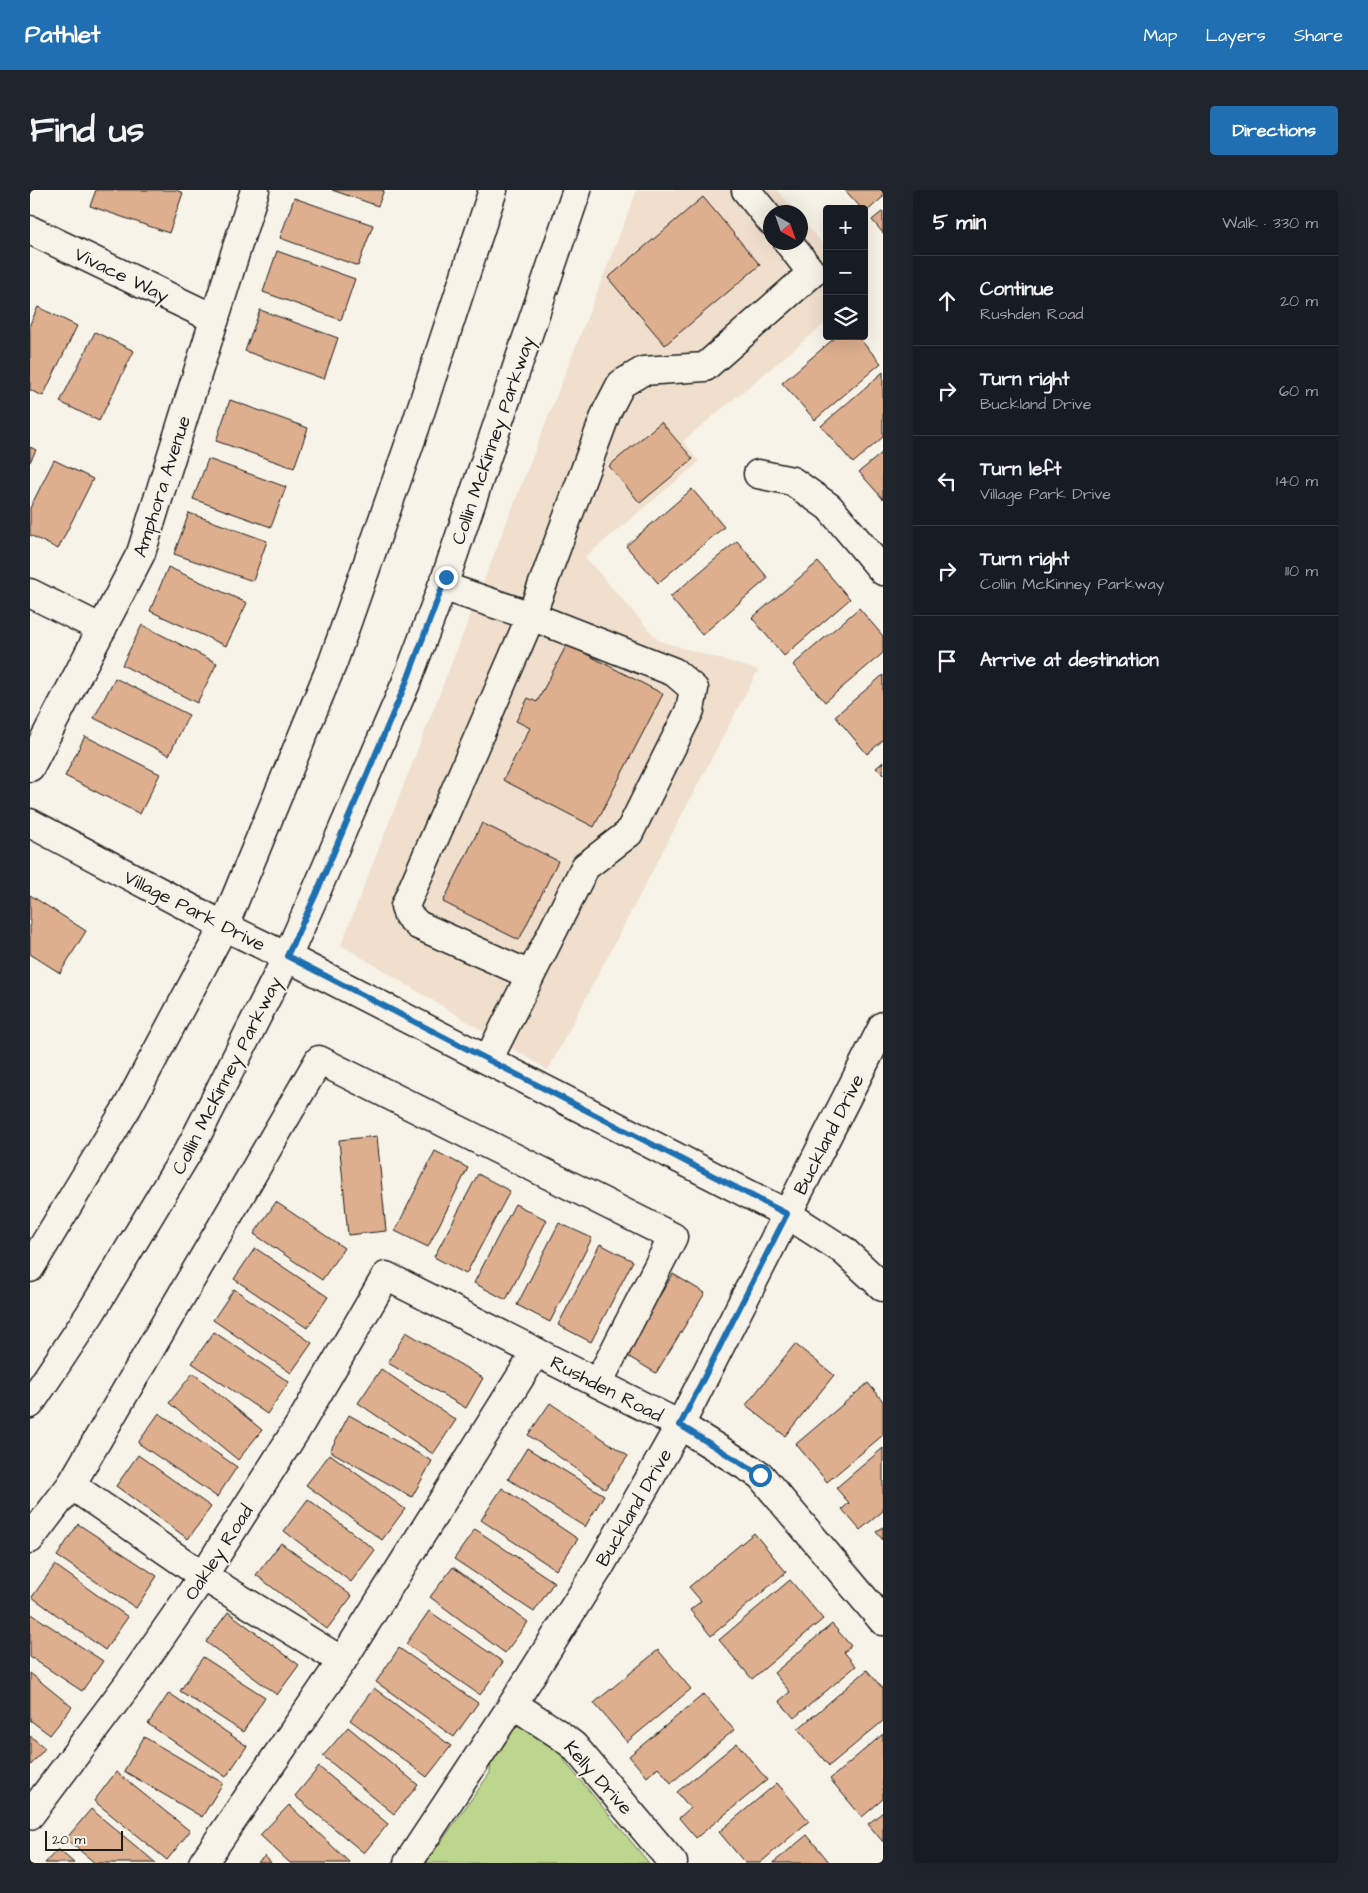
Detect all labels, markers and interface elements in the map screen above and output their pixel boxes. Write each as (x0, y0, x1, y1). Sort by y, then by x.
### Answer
text: Pathlet (25, 18, 101, 52)
text: Map (1143, 23, 1177, 48)
text: Layers (1205, 23, 1266, 48)
text: Share (1294, 23, 1343, 48)
text: Find us (30, 106, 144, 155)
button: Directions (1210, 106, 1338, 155)
north arrow (763, 205, 808, 250)
map controls (823, 205, 868, 340)
button: + (823, 205, 868, 250)
text: 5 min (933, 208, 986, 237)
text: Walk · 330 m (1222, 212, 1318, 234)
street label: Vivace Way (69, 241, 174, 311)
button: − (823, 250, 868, 295)
text: Continue (980, 276, 1054, 303)
icon: ahead (933, 287, 961, 315)
text: 20 m (1280, 290, 1318, 312)
button: layers (823, 295, 868, 340)
text: Rushden Road (980, 303, 1084, 325)
street label: Collin McKinney Parkway (445, 332, 543, 549)
text: Turn right (980, 366, 1069, 393)
icon: right (933, 377, 961, 405)
text: 60 m (1279, 380, 1318, 402)
text: Buckland Drive (980, 393, 1091, 415)
street label: Amphora Avenue (127, 412, 198, 561)
text: Turn left (980, 456, 1061, 483)
icon: left (933, 467, 961, 495)
text: 140 m (1276, 470, 1318, 492)
text: Village Park Drive (980, 483, 1111, 505)
text: Turn right (980, 546, 1069, 573)
icon: right (933, 557, 961, 585)
text: 110 m (1285, 560, 1318, 582)
route end (435, 566, 458, 589)
text: Collin McKinney Parkway (980, 573, 1164, 595)
icon: arrive (933, 647, 961, 675)
text: Arrive at destination (980, 647, 1159, 674)
street label: Village Park Drive (118, 864, 270, 960)
street label: Collin McKinney Parkway (166, 972, 290, 1180)
street label: Buckland Drive (787, 1070, 871, 1200)
street label: Rushden Road (545, 1349, 667, 1429)
street label: Buckland Drive (590, 1444, 679, 1572)
route start (749, 1464, 772, 1487)
street label: Oakley Road (178, 1500, 261, 1606)
street label: Kelly Drive (556, 1735, 639, 1822)
scale bar (45, 1828, 122, 1851)
text: 20 m (52, 1830, 85, 1850)

